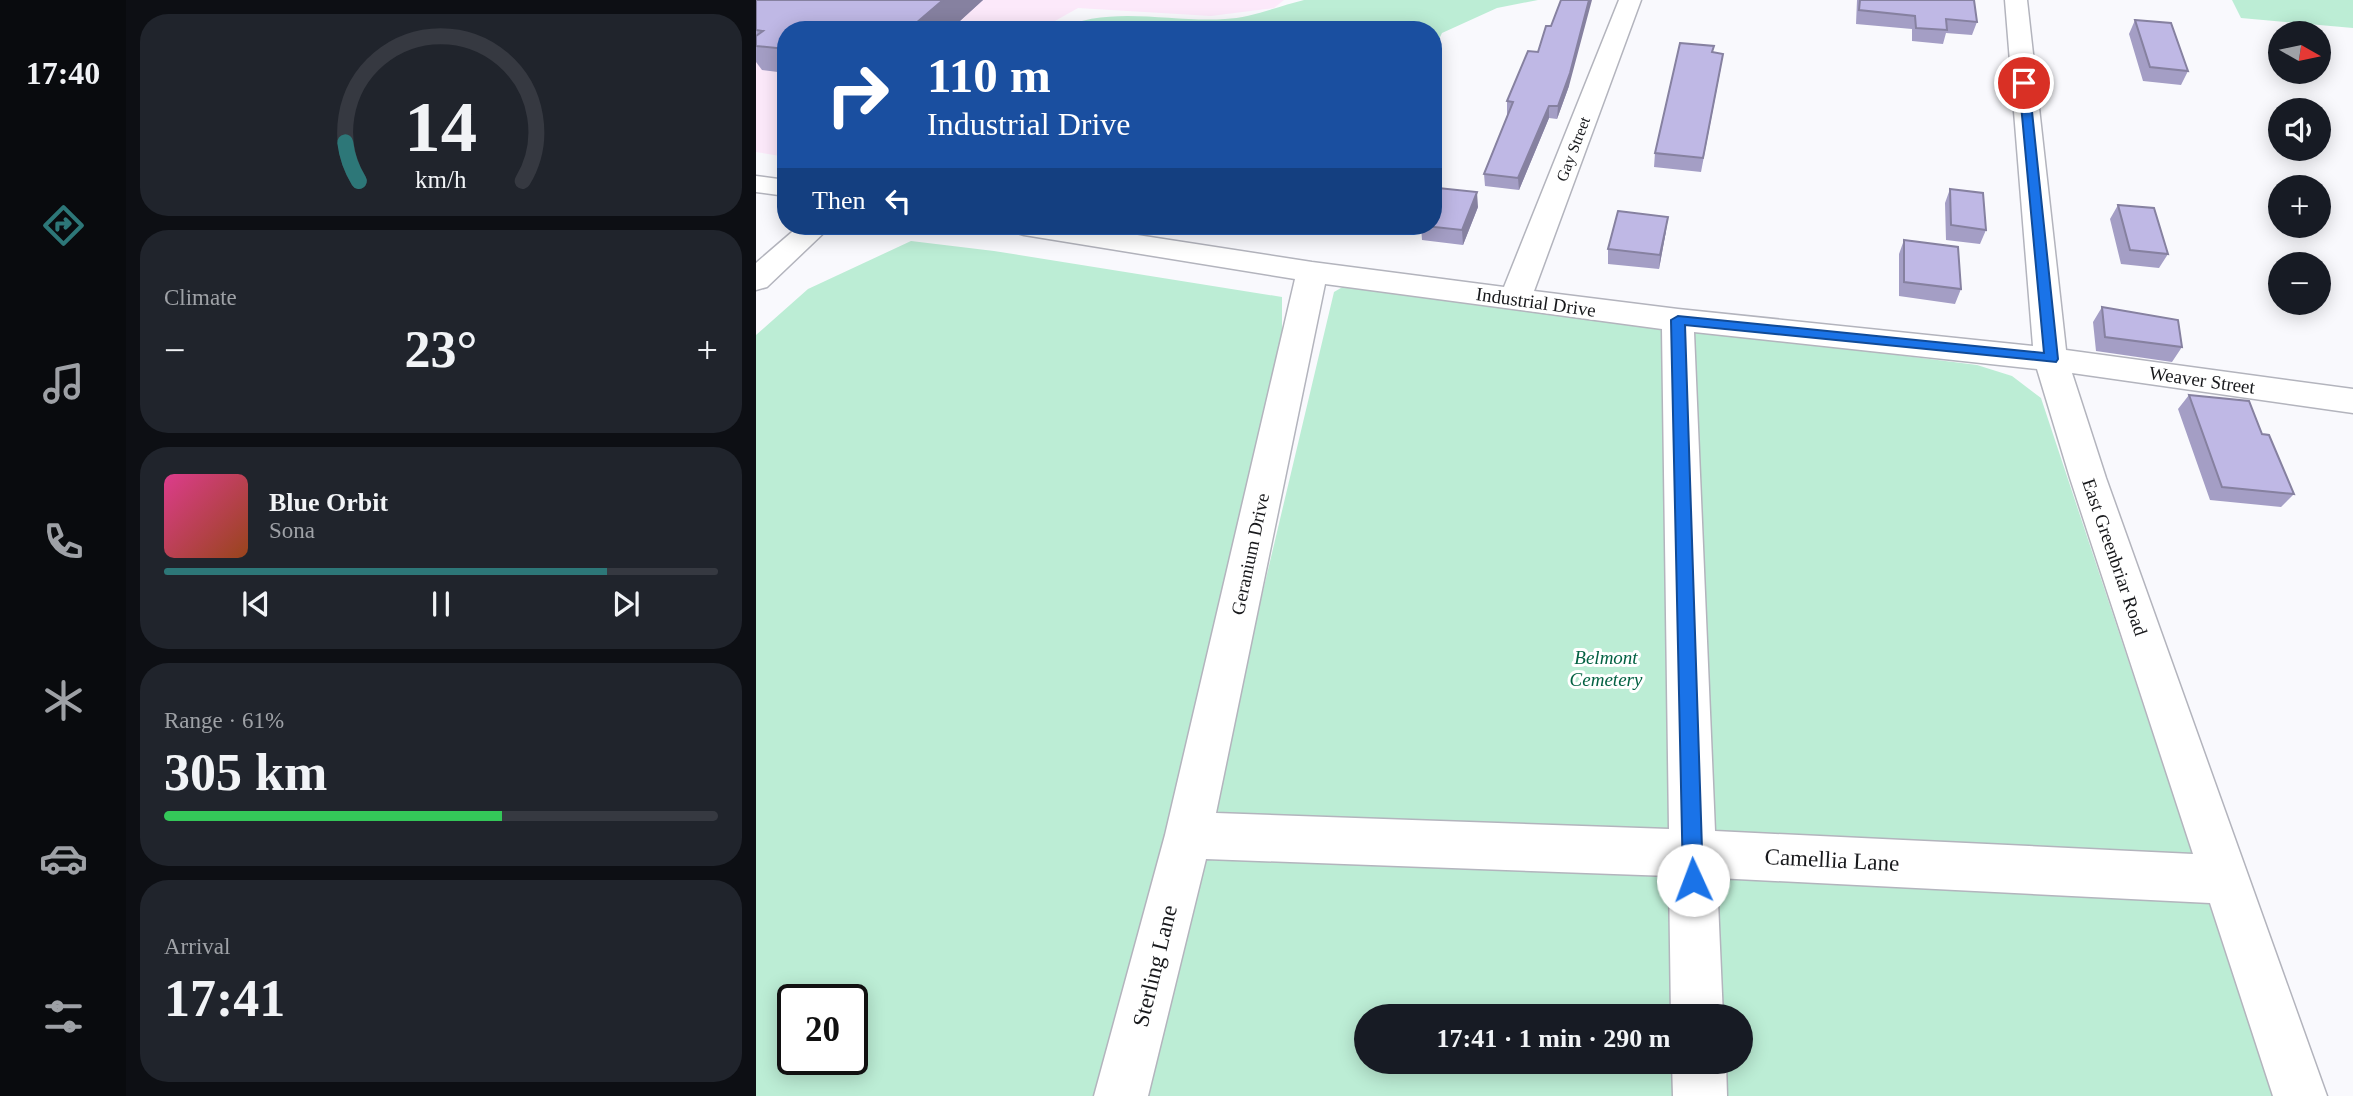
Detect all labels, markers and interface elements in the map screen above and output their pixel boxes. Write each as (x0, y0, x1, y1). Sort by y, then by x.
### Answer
north arrow (2268, 21, 2331, 84)
map controls (2268, 21, 2331, 315)
text: 110 m (927, 48, 1051, 103)
icon: right (812, 49, 903, 140)
pin (1994, 53, 2054, 113)
text: 17:40 (26, 55, 100, 91)
icon: arrive (2005, 64, 2043, 102)
text: 14 (405, 87, 477, 168)
button: sound (2268, 98, 2331, 161)
text: Industrial Drive (927, 106, 1131, 142)
street label: Gay Street (1553, 114, 1594, 184)
text: km/h (415, 166, 467, 193)
button: + (2268, 175, 2331, 238)
icon: left (879, 182, 917, 220)
text: Then (812, 186, 865, 215)
icon: directions (39, 201, 88, 250)
button: − (2268, 252, 2331, 315)
street label: Industrial Drive (1475, 283, 1597, 321)
text: Climate (164, 285, 237, 310)
text: 23° (405, 321, 477, 378)
text: − (164, 329, 185, 371)
text: + (697, 329, 718, 371)
icon: music (39, 359, 88, 408)
street label: Weaver Street (2148, 362, 2257, 398)
street label: East Greenbriar Road (2078, 476, 2152, 639)
text: Blue Orbit (269, 488, 388, 517)
street label: Geranium Drive (1227, 491, 1273, 617)
icon: phone (39, 517, 88, 566)
text: Sona (269, 518, 315, 543)
icon: previous (237, 585, 275, 623)
icon: pause (422, 585, 460, 623)
icon: next (607, 585, 645, 623)
park label: Belmont Cemetery (1570, 647, 1643, 690)
icon: climate (39, 676, 88, 725)
text: Range · 61% (164, 708, 284, 733)
text: 305 km (164, 744, 327, 801)
icon: car (39, 834, 88, 883)
position arrow (1656, 843, 1730, 917)
street label: Camellia Lane (1764, 844, 1900, 876)
street label: Sterling Lane (1128, 903, 1182, 1029)
text: Arrival (164, 934, 230, 959)
text: 17:41 (164, 970, 285, 1027)
speed limit sign: 20 (777, 984, 868, 1075)
icon: filters (39, 992, 88, 1041)
text: 17:41 · 1 min · 290 m (1437, 1024, 1671, 1053)

